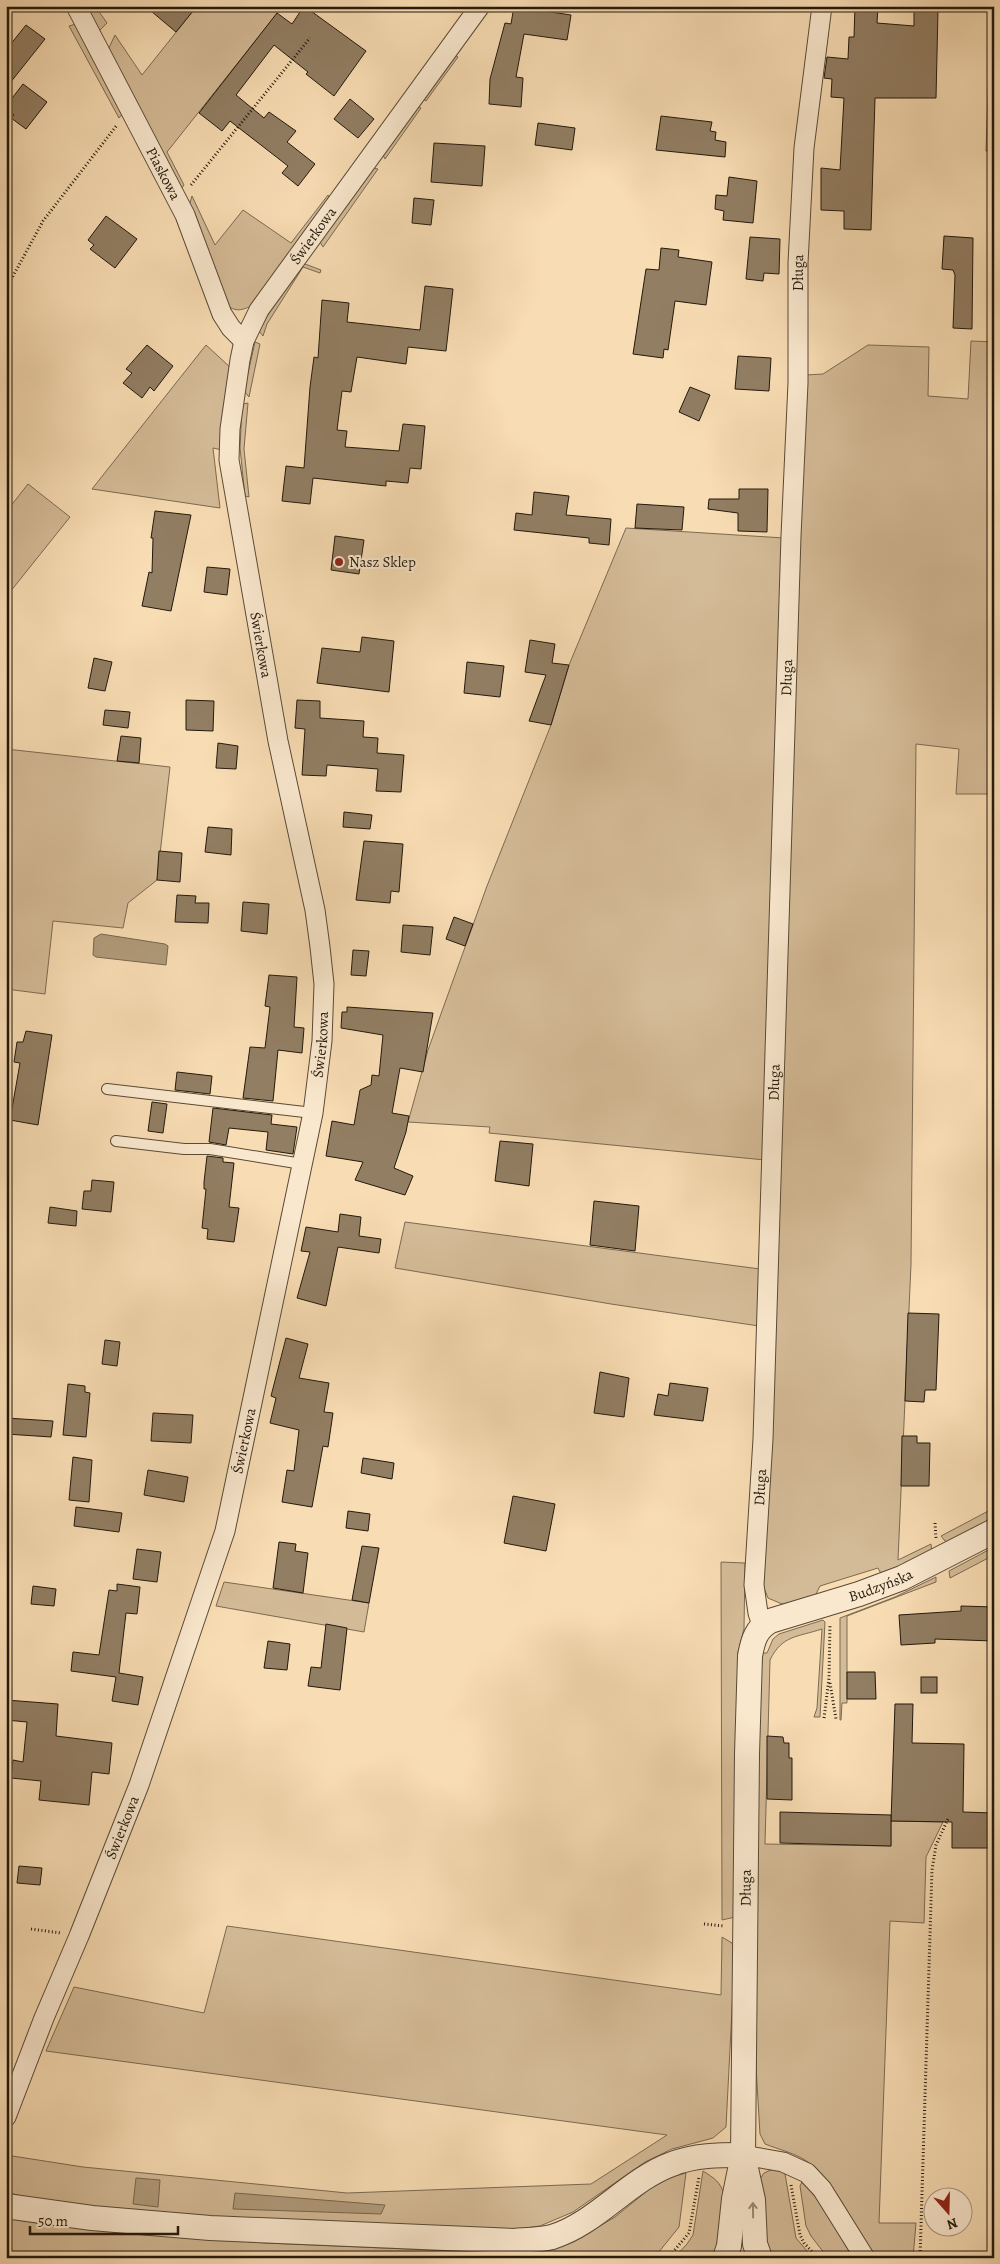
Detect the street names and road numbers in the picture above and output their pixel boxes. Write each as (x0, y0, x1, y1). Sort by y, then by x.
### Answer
street label: Piaskowa (141, 144, 185, 204)
street label: Świerkowa (285, 203, 341, 268)
street label: Długa (788, 254, 808, 291)
street label: Świerkowa (245, 610, 277, 680)
street label: Długa (776, 659, 797, 696)
street label: Świerkowa (307, 1011, 333, 1079)
street label: Długa (763, 1064, 785, 1101)
street label: Świerkowa (227, 1406, 261, 1476)
street label: Długa (749, 1468, 771, 1506)
street label: Budzyńska (846, 1564, 916, 1607)
street label: Świerkowa (101, 1793, 144, 1862)
street label: Długa (735, 1869, 756, 1906)

